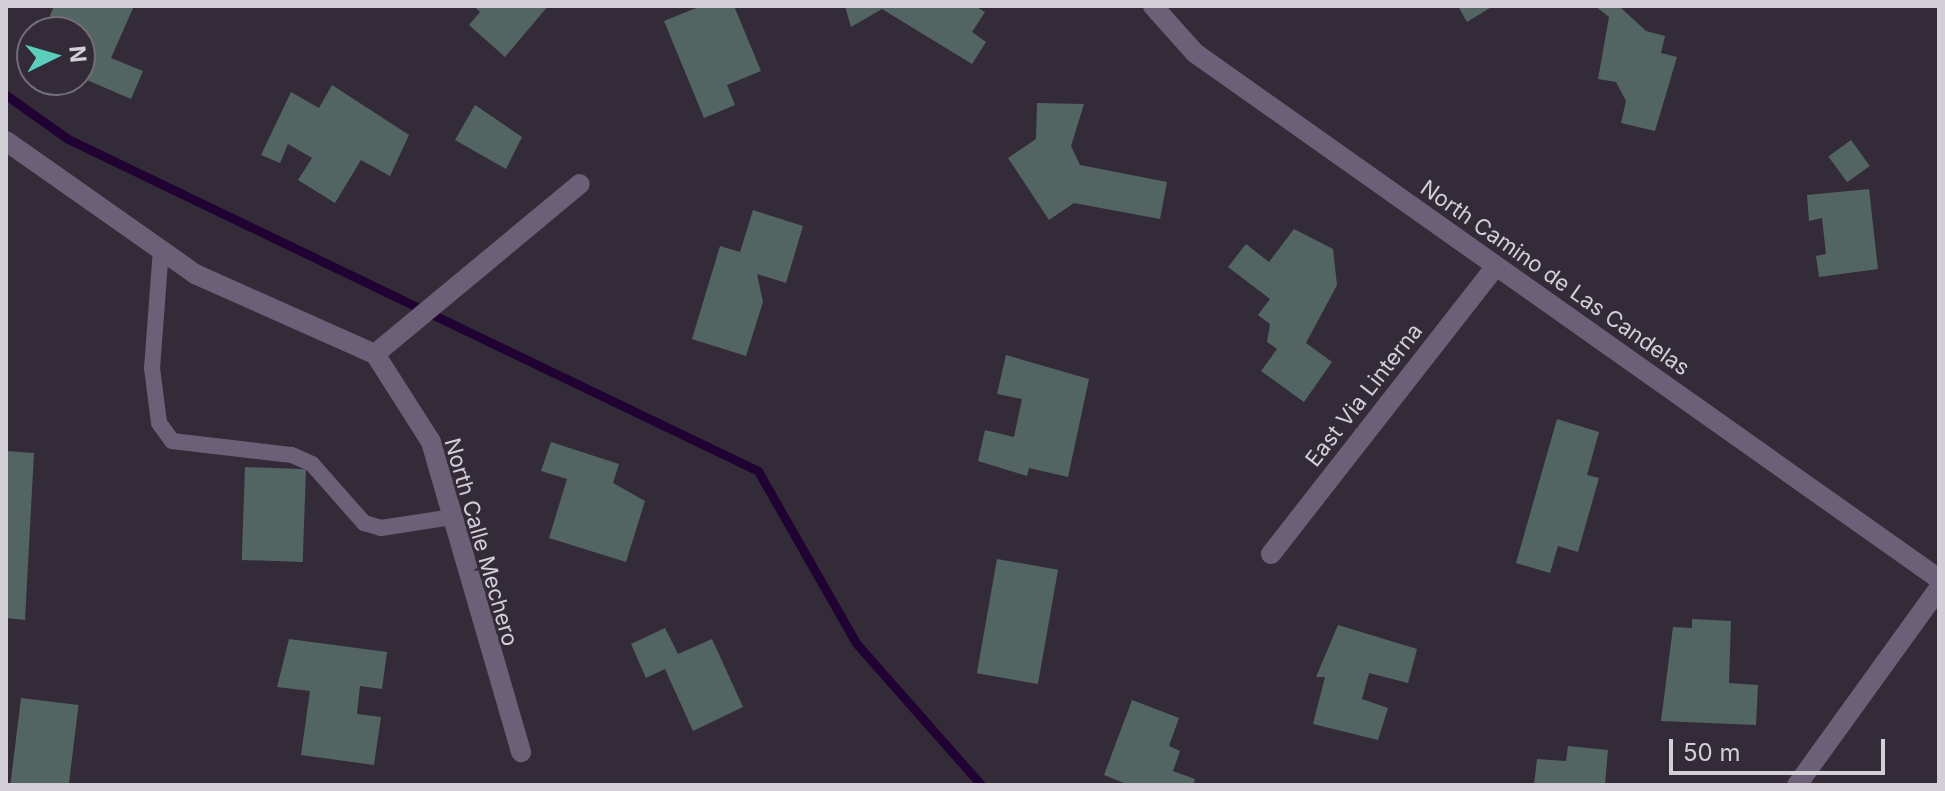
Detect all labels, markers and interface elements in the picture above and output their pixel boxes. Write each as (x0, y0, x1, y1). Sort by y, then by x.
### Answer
north arrow (16, 16, 96, 96)
text: N (64, 45, 92, 64)
street label: North Camino de Las Candelas (1415, 175, 1695, 381)
street label: East Via Linterna (1300, 318, 1428, 472)
street label: North Calle Mechero (439, 435, 523, 649)
scale bar (1673, 723, 1889, 773)
text: 50 m (1683, 738, 1741, 767)

